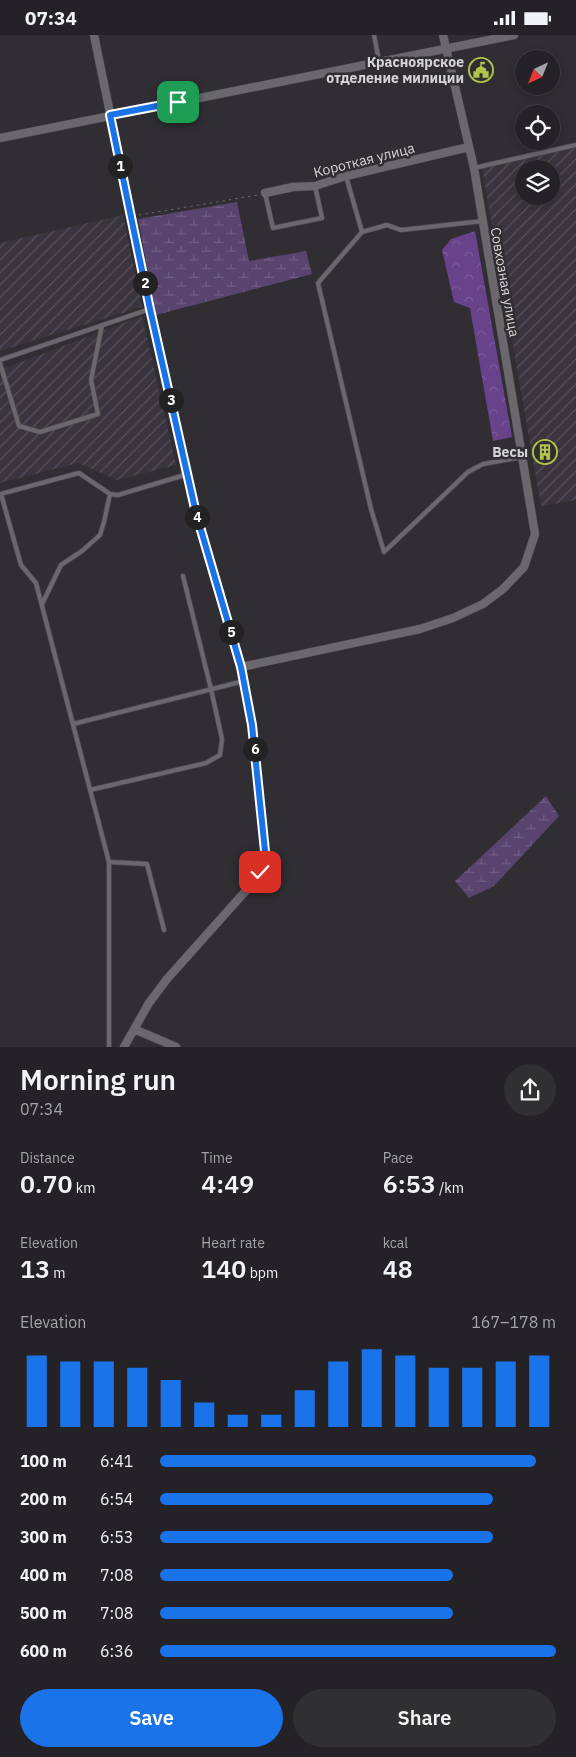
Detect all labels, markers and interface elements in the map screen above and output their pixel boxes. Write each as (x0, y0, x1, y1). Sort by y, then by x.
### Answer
text: 07:34 (25, 6, 77, 30)
north arrow (515, 50, 560, 95)
map controls (515, 50, 560, 205)
place label: Красноярское отделение милиции (326, 53, 464, 87)
public building icon: Красноярское отделение милиции (468, 57, 494, 83)
pin (157, 81, 199, 123)
icon: arrive (164, 88, 192, 116)
button: locate (515, 105, 560, 150)
street label: Короткая улица (311, 139, 417, 181)
pin: 1 (108, 153, 132, 179)
text: 1 (116, 157, 125, 175)
button: layers (515, 160, 560, 205)
street label: Совхозная улица (486, 226, 524, 339)
pin: 2 (132, 271, 158, 295)
text: 2 (141, 274, 150, 292)
pin: 3 (158, 387, 184, 413)
text: 3 (167, 391, 176, 409)
building icon: Весы (532, 439, 558, 465)
place label: Весы (492, 443, 528, 461)
pin: 4 (184, 505, 210, 529)
text: 4 (193, 508, 202, 526)
pin: 5 (218, 619, 244, 645)
text: 5 (227, 623, 236, 641)
pin: 6 (242, 737, 268, 761)
text: 6 (251, 740, 260, 758)
pin (239, 851, 281, 893)
icon: check (246, 858, 274, 886)
text: Morning run (20, 1061, 176, 1098)
button: share (504, 1064, 556, 1116)
text: 07:34 (20, 1099, 63, 1119)
text: Distance (20, 1149, 75, 1167)
text: Time (201, 1149, 233, 1167)
text: Pace (383, 1149, 413, 1167)
text: 0.70 (20, 1167, 72, 1200)
text: 4:49 (201, 1167, 254, 1200)
text: 6:53 (383, 1167, 436, 1200)
text: km (72, 1179, 95, 1197)
text: /km (436, 1179, 464, 1197)
text: Elevation (20, 1234, 78, 1252)
text: Heart rate (201, 1234, 265, 1252)
text: kcal (383, 1234, 408, 1252)
text: 13 (20, 1252, 50, 1285)
text: 140 (201, 1252, 246, 1285)
text: 48 (383, 1252, 413, 1285)
text: m (50, 1264, 66, 1282)
text: bpm (246, 1264, 278, 1282)
text: Elevation (20, 1312, 86, 1332)
text: 167–178 m (471, 1312, 556, 1332)
text: 100 m (20, 1451, 67, 1471)
text: 6:41 (100, 1451, 133, 1471)
text: 200 m (20, 1489, 67, 1509)
text: 6:54 (100, 1489, 133, 1509)
text: 300 m (20, 1527, 67, 1547)
text: 6:53 (100, 1527, 133, 1547)
text: 400 m (20, 1565, 67, 1585)
text: 7:08 (100, 1565, 133, 1585)
text: 500 m (20, 1603, 67, 1623)
text: 7:08 (100, 1603, 133, 1623)
text: 600 m (20, 1641, 67, 1661)
text: 6:36 (100, 1641, 133, 1661)
button: Save (20, 1689, 283, 1747)
button: Share (293, 1689, 556, 1747)

